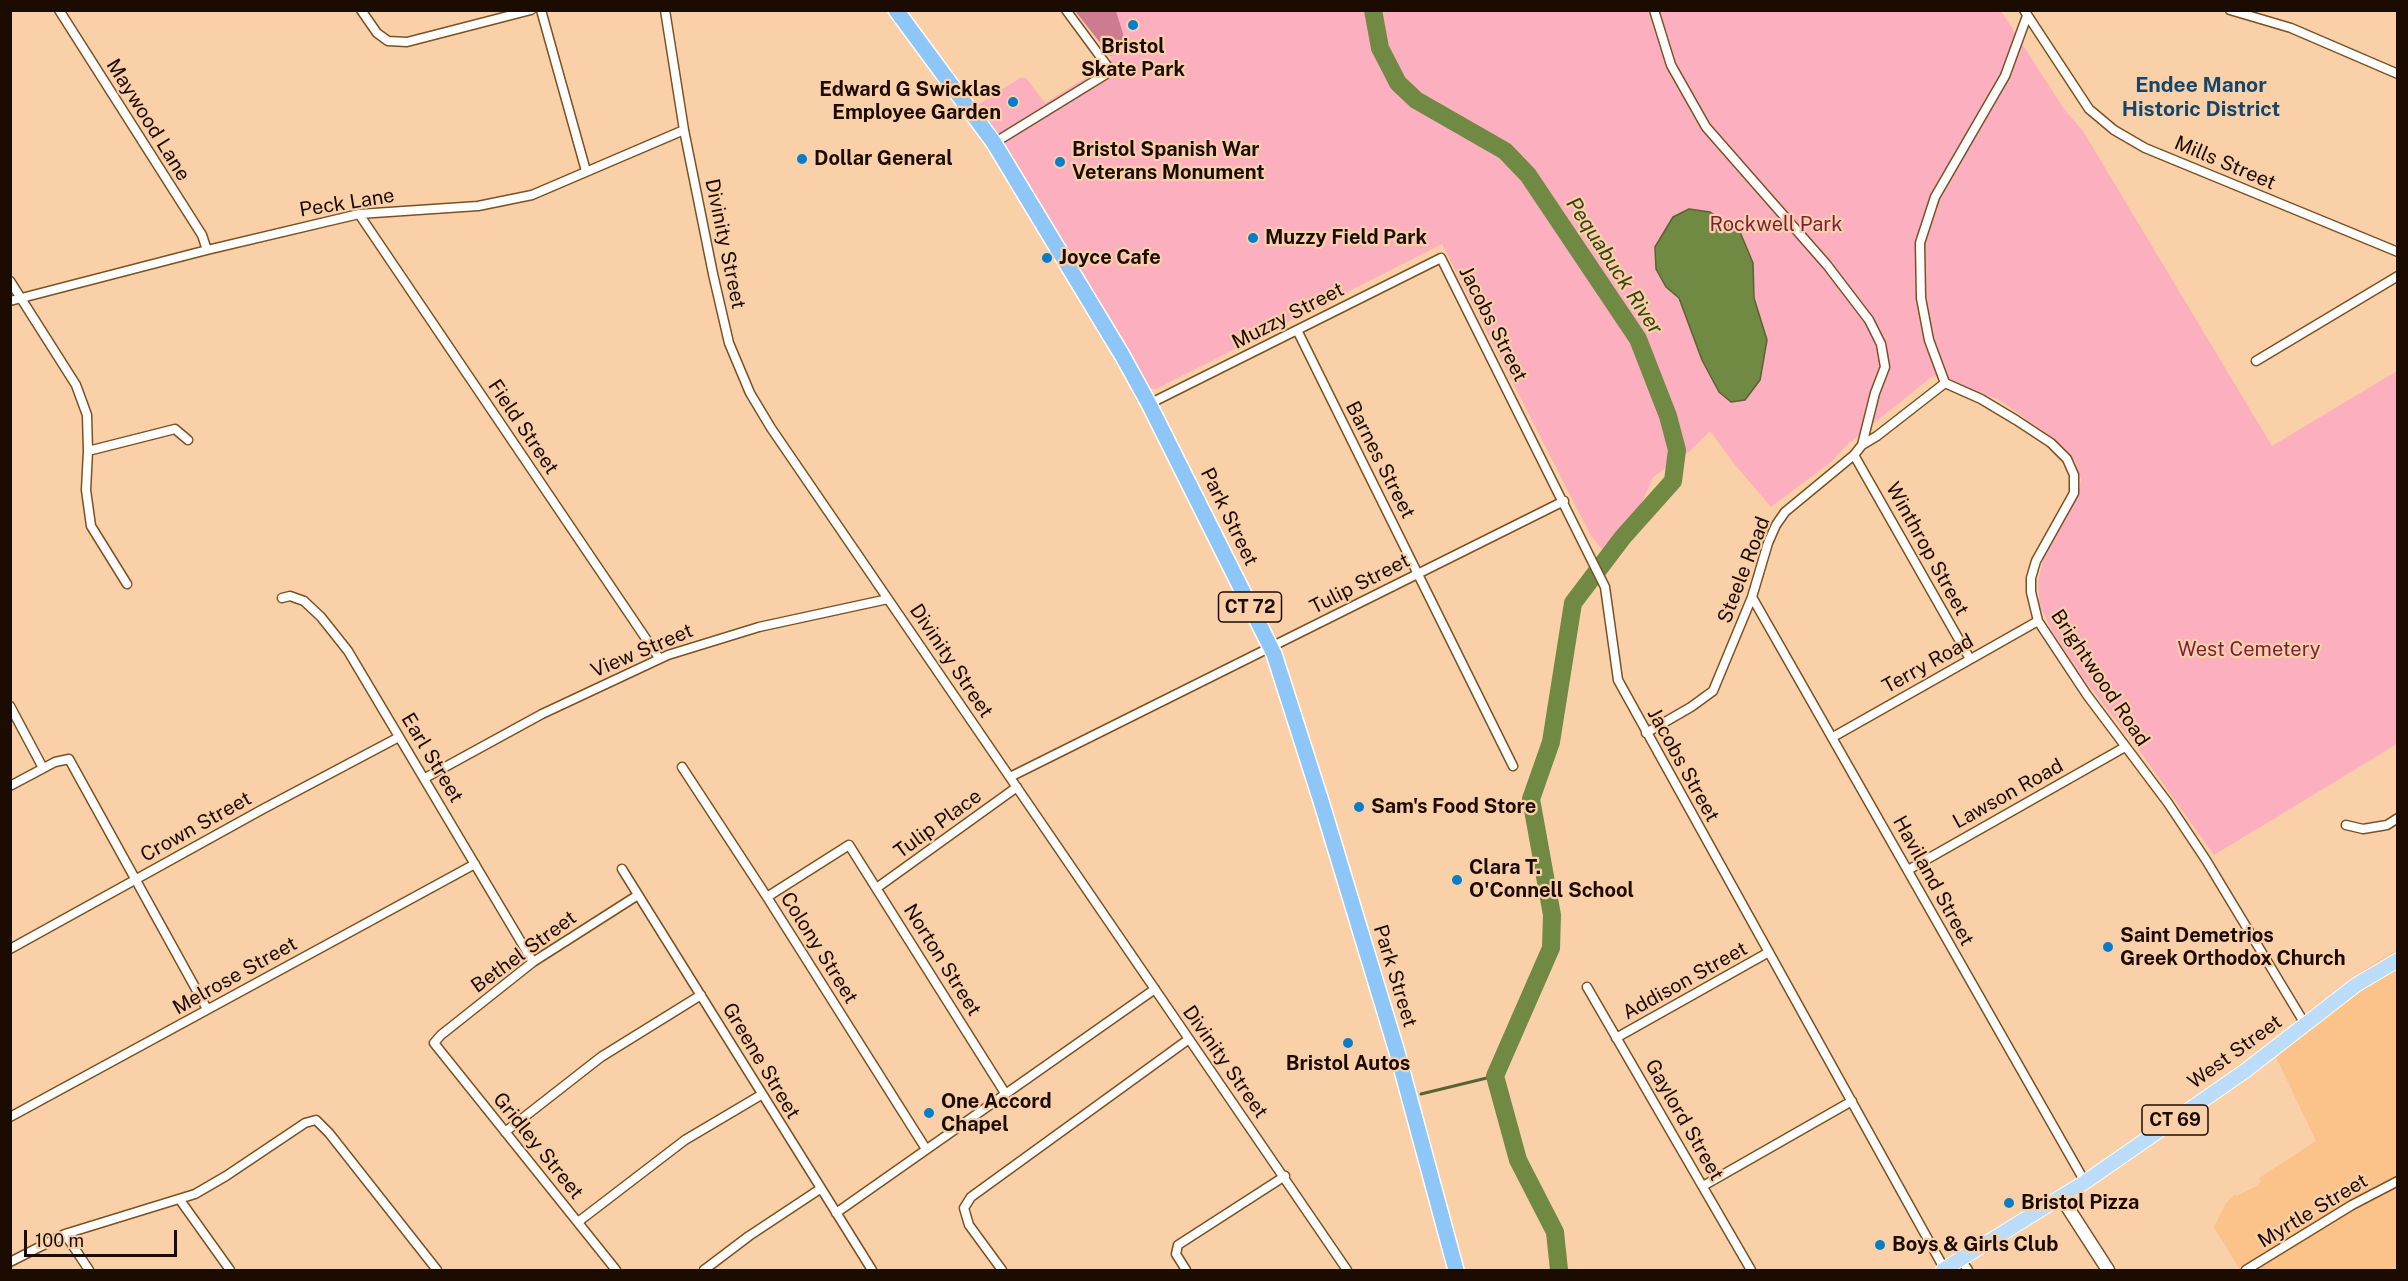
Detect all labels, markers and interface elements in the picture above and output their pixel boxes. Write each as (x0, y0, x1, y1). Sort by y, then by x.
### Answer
marker: Bristol Skate Park (1126, 18, 1140, 32)
place label: Bristol Skate Park (1081, 35, 1185, 82)
street label: Maywood Lane (101, 55, 195, 185)
district label: Endee Manor Historic District (2122, 73, 2280, 123)
place label: Edward G Swicklas Employee Garden (819, 78, 1001, 125)
marker: Edward G Swicklas Employee Garden (1006, 95, 1020, 109)
street label: Mills Street (2171, 131, 2279, 195)
place label: Bristol Spanish War Veterans Monument (1072, 138, 1265, 185)
place label: Dollar General (814, 147, 953, 171)
marker: Dollar General (795, 152, 809, 166)
marker: Bristol Spanish War Veterans Monument (1053, 155, 1067, 169)
street label: Divinity Street (700, 177, 750, 311)
street label: Peck Lane (298, 184, 396, 222)
water label: Pequabuck River (1560, 193, 1668, 339)
park label: Rockwell Park (1710, 213, 1842, 237)
place label: Muzzy Field Park (1265, 226, 1427, 250)
marker: Muzzy Field Park (1246, 231, 1260, 245)
place label: Joyce Cafe (1059, 246, 1161, 270)
marker: Joyce Cafe (1040, 251, 1054, 265)
street label: Jacobs Street (1454, 262, 1532, 386)
street label: Muzzy Street (1228, 277, 1348, 355)
street label: Field Street (483, 375, 563, 479)
street label: Barnes Street (1340, 397, 1420, 523)
street label: Park Street (1195, 464, 1263, 570)
street label: Winthrop Street (1880, 478, 1974, 620)
street label: Steele Road (1713, 513, 1775, 627)
street label: Tulip Street (1306, 549, 1414, 619)
road number: CT 72 (1218, 592, 1282, 622)
street label: Divinity Street (904, 599, 998, 723)
street label: Brightwood Road (2045, 605, 2155, 751)
street label: View Street (587, 619, 697, 683)
street label: Terry Road (1878, 629, 1978, 699)
park label: West Cemetery (2178, 638, 2320, 662)
street label: Jacobs Street (1642, 704, 1724, 826)
street label: Earl Street (396, 709, 468, 807)
street label: Lawson Road (1949, 754, 2067, 834)
street label: Tulip Place (890, 784, 986, 864)
street label: Crown Street (136, 787, 256, 867)
place label: Sam's Food Store (1371, 795, 1536, 819)
marker: Sam's Food Store (1352, 800, 1366, 814)
street label: Haviland Street (1887, 812, 1979, 950)
place label: Clara T. O'Connell School (1469, 856, 1634, 903)
marker: Clara T. O'Connell School (1450, 873, 1464, 887)
street label: Colony Street (775, 888, 863, 1008)
street label: Norton Street (898, 900, 986, 1020)
street label: Bethel Street (467, 906, 581, 998)
street label: Park Street (1368, 922, 1422, 1030)
place label: Saint Demetrios Greek Orthodox Church (2120, 924, 2346, 971)
street label: Melrose Street (169, 932, 301, 1020)
street label: Addison Street (1618, 937, 1752, 1025)
marker: Saint Demetrios Greek Orthodox Church (2101, 940, 2115, 954)
street label: Greene Street (717, 999, 805, 1123)
street label: Divinity Street (1177, 1001, 1273, 1123)
street label: West Street (2183, 1010, 2287, 1094)
marker: Bristol Autos (1341, 1036, 1355, 1050)
place label: Bristol Autos (1286, 1052, 1410, 1076)
street label: Gaylord Street (1640, 1055, 1728, 1185)
street label: Gridley Street (488, 1088, 588, 1204)
place label: One Accord Chapel (941, 1090, 1052, 1137)
road number: CT 69 (2142, 1105, 2208, 1135)
marker: One Accord Chapel (922, 1106, 936, 1120)
street label: Myrtle Street (2254, 1169, 2372, 1253)
place label: Bristol Pizza (2021, 1191, 2139, 1215)
marker: Bristol Pizza (2002, 1196, 2016, 1210)
scale bar (27, 1218, 180, 1256)
text: 100 m (35, 1230, 84, 1251)
place label: Boys & Girls Club (1892, 1233, 2058, 1257)
marker: Boys & Girls Club (1873, 1238, 1887, 1252)

